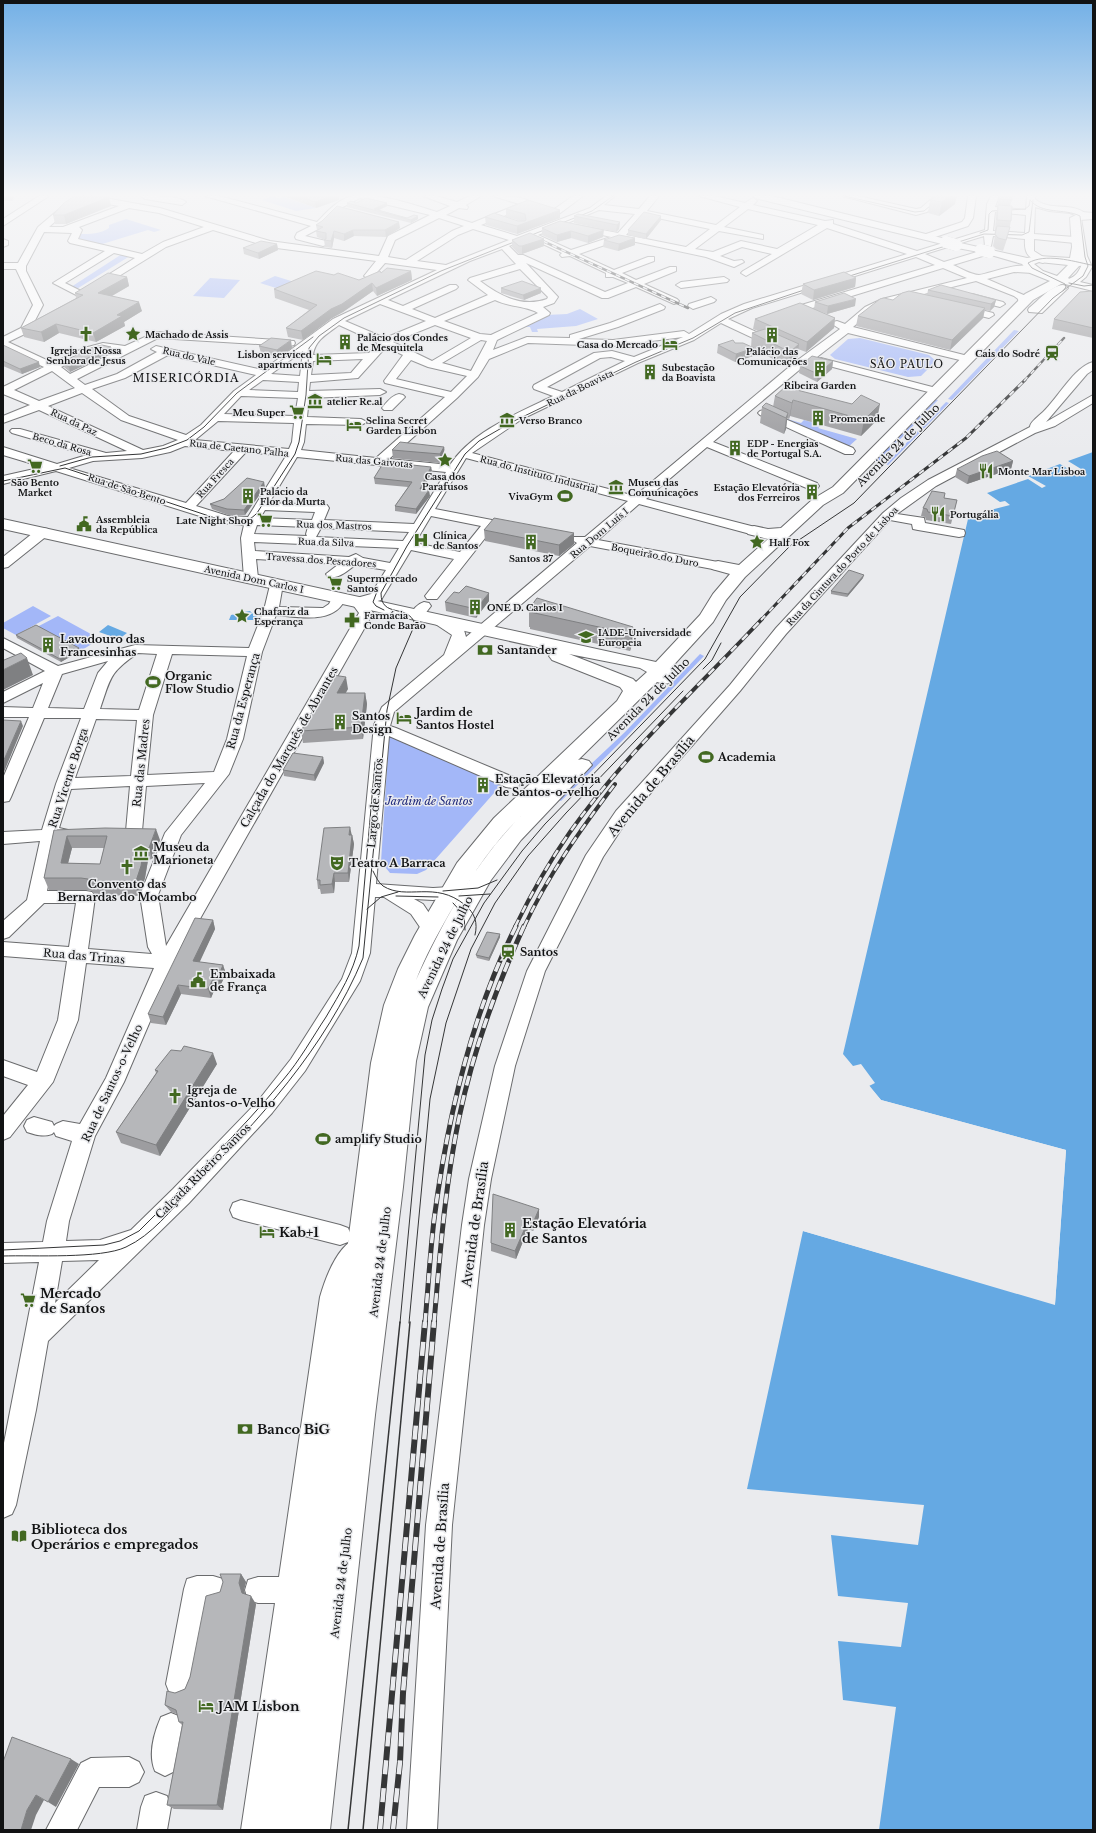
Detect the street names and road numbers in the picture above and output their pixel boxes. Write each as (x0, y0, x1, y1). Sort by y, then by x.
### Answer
street label: Rua do Vale (161, 345, 217, 367)
street label: Rua da Boavista (545, 367, 615, 409)
street label: Avenida 24 de Julho (853, 401, 942, 490)
street label: Rua da Paz (49, 406, 99, 438)
street label: Beco da Rosa (31, 430, 93, 458)
street label: Rua de Caetano Palha (189, 437, 289, 459)
street label: Rua das Gaivotas (335, 452, 413, 470)
street label: Rua do Instituto Industrial (479, 453, 599, 495)
street label: Rua Fresca (194, 456, 236, 500)
street label: Rua de São Bento (87, 471, 167, 507)
street label: Rua da Cintura do Porto de Lisboa (784, 504, 900, 628)
street label: Rua Dom Luís I (568, 505, 631, 561)
street label: Rua dos Mastros (296, 518, 372, 532)
street label: Rua da Silva (298, 536, 354, 548)
street label: Boqueirão do Duro (610, 541, 700, 569)
street label: Travessa dos Pescadores (265, 551, 377, 569)
street label: Avenida Dom Carlos I (202, 563, 305, 595)
street label: Rua da Esperança (223, 650, 263, 751)
street label: Avenida 24 de Julho (603, 655, 692, 744)
street label: Calçada do Marquês de Abrantes (237, 664, 341, 830)
street label: Rua das Madres (129, 718, 153, 808)
street label: Rua Vicente Borga (45, 726, 91, 830)
street label: Avenida de Brasília (603, 731, 699, 841)
street label: Largo de Santos (364, 757, 386, 849)
street label: Avenida 24 de Julho (414, 894, 476, 1001)
street label: Rua das Trinas (42, 945, 126, 967)
street label: Rua de Santos-o-Velho (79, 1022, 145, 1144)
street label: Calçada Ribeiro Santos (152, 1120, 254, 1222)
street label: Avenida de Brasília (458, 1159, 492, 1289)
street label: Avenida 24 de Julho (366, 1206, 394, 1319)
street label: Avenida de Brasília (427, 1481, 453, 1611)
street label: Avenida 24 de Julho (327, 1527, 355, 1640)

